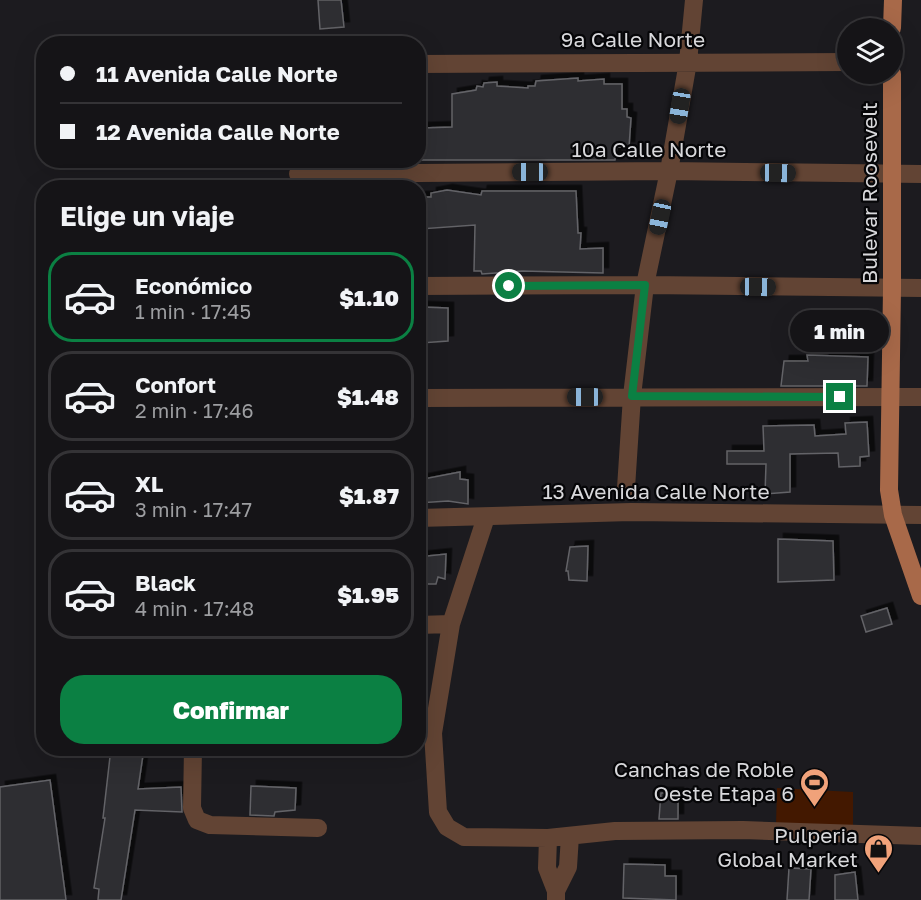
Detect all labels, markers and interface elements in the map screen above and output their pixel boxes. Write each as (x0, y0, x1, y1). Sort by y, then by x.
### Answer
map controls (837, 18, 903, 84)
button: layers (837, 18, 903, 84)
street label: 9a Calle Norte (561, 26, 705, 52)
text: 11 Avenida Calle Norte (96, 60, 338, 87)
car (668, 87, 692, 125)
street label: Bulevar Roosevelt (856, 102, 882, 284)
text: 12 Avenida Calle Norte (96, 118, 340, 145)
street label: 10a Calle Norte (572, 136, 726, 162)
car (512, 163, 548, 181)
car (760, 164, 796, 182)
car (647, 198, 673, 236)
text: Elige un viaje (60, 200, 234, 232)
icon: car (63, 270, 117, 324)
text: Económico (135, 272, 252, 299)
route start (495, 272, 522, 299)
car (740, 278, 776, 296)
text: $1.10 (339, 284, 399, 311)
text: 1 min · 17:45 (135, 299, 251, 323)
callout: 1 min (790, 310, 890, 352)
text: 1 min (814, 319, 865, 343)
icon: car (63, 369, 117, 423)
text: Confort (135, 371, 216, 398)
text: $1.48 (337, 383, 399, 410)
route end (826, 383, 853, 410)
car (567, 388, 603, 406)
text: 2 min · 17:46 (135, 398, 254, 422)
icon: car (63, 468, 117, 522)
text: XL (135, 470, 163, 497)
street label: 13 Avenida Calle Norte (542, 478, 770, 504)
text: $1.87 (339, 482, 399, 509)
text: 3 min · 17:47 (135, 497, 252, 521)
icon: car (63, 567, 117, 621)
text: Black (135, 569, 196, 596)
text: $1.95 (337, 581, 399, 608)
text: 4 min · 17:48 (135, 596, 254, 620)
button: Confirmar (60, 675, 402, 744)
place label: Canchas de Roble Oeste Etapa 6 (614, 756, 794, 806)
sports icon: Canchas de Roble Oeste Etapa 6 (799, 766, 831, 808)
place label: Pulperia Global Market (717, 822, 858, 872)
shop icon: Pulperia Global Market (863, 832, 895, 874)

